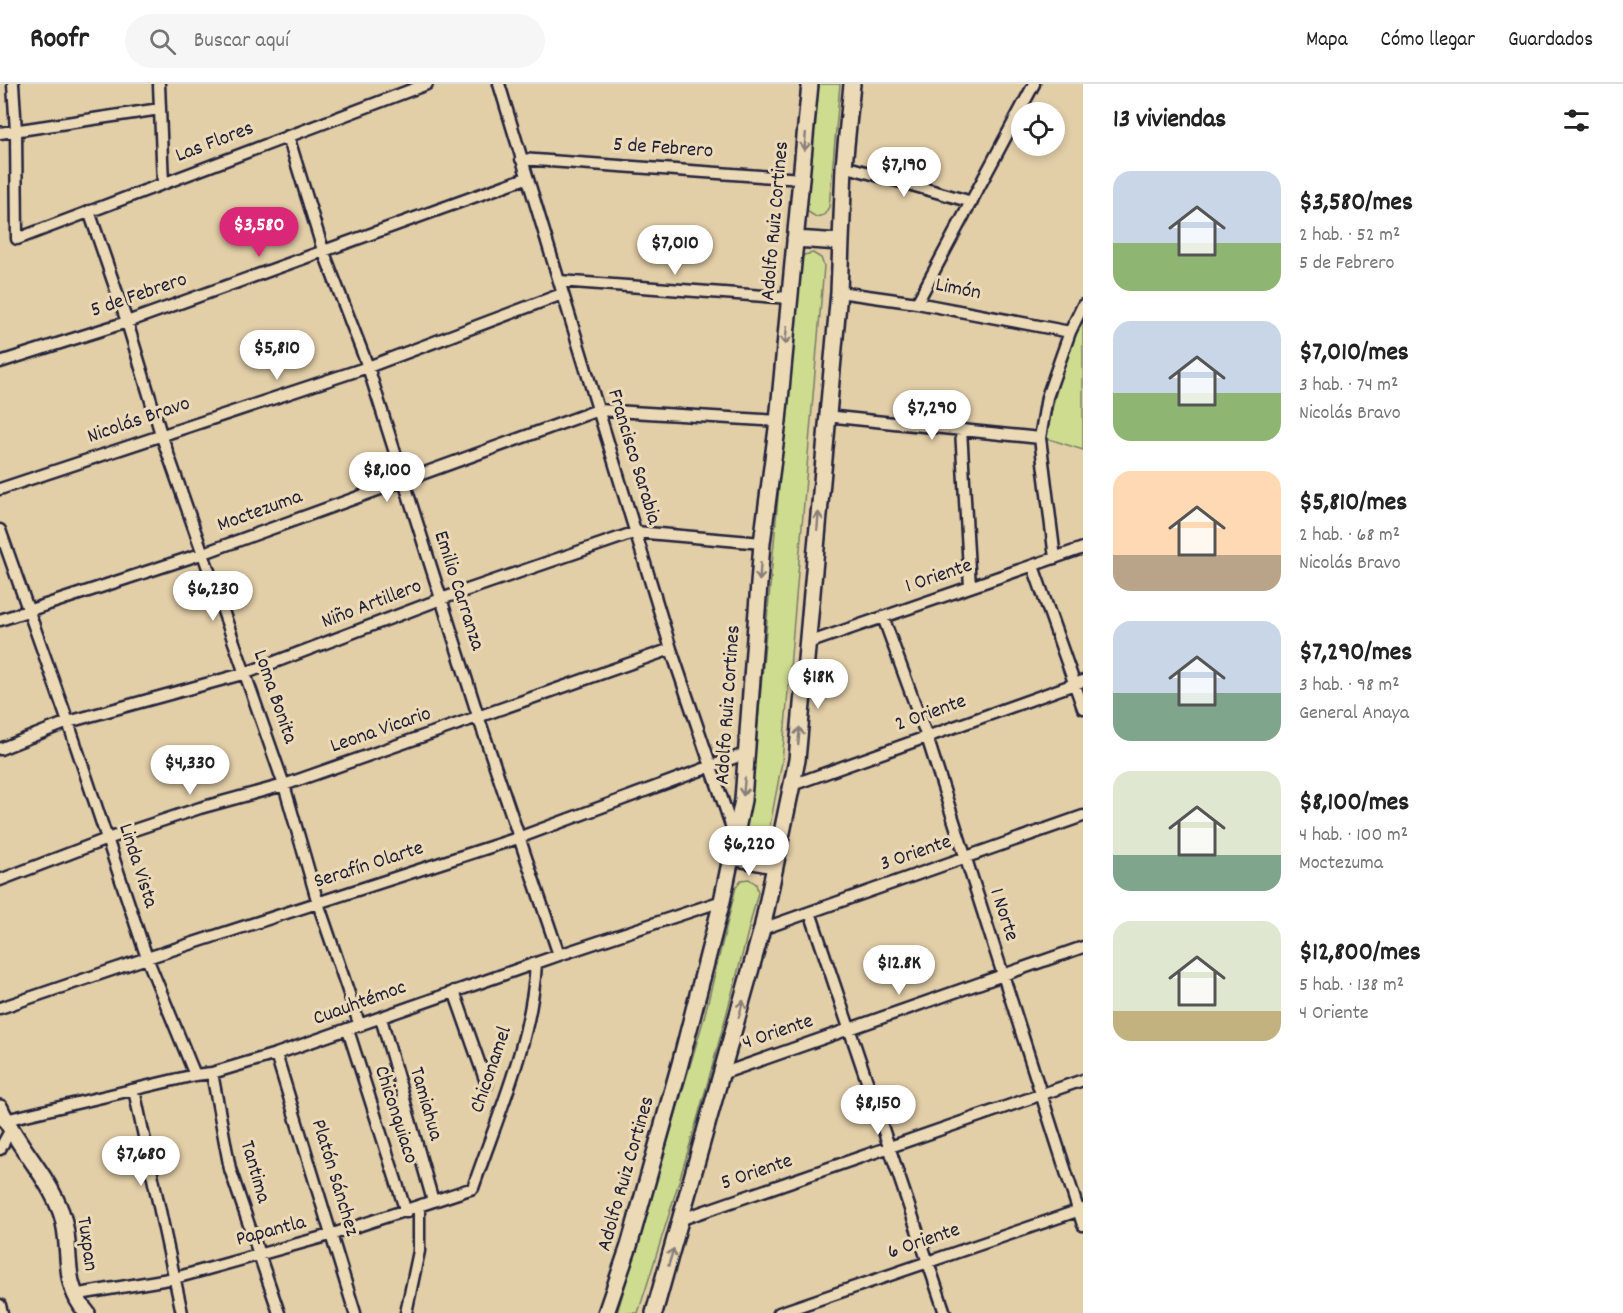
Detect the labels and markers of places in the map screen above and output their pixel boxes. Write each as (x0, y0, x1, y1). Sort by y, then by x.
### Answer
pin: $7,190 (855, 147, 953, 198)
pin: $3,580 (210, 207, 308, 258)
pin: $7,010 (626, 225, 724, 276)
pin: $5,810 (228, 330, 326, 381)
pin: $7,290 (883, 390, 981, 441)
pin: $8,100 (338, 452, 436, 503)
pin: $6,230 (164, 571, 262, 622)
pin: $18K (782, 659, 854, 710)
pin: $4,330 (141, 745, 239, 796)
pin: $6,220 (700, 826, 798, 877)
pin: $12.8K (850, 945, 948, 996)
pin: $8,150 (829, 1085, 927, 1136)
pin: $7,680 (92, 1136, 190, 1187)

